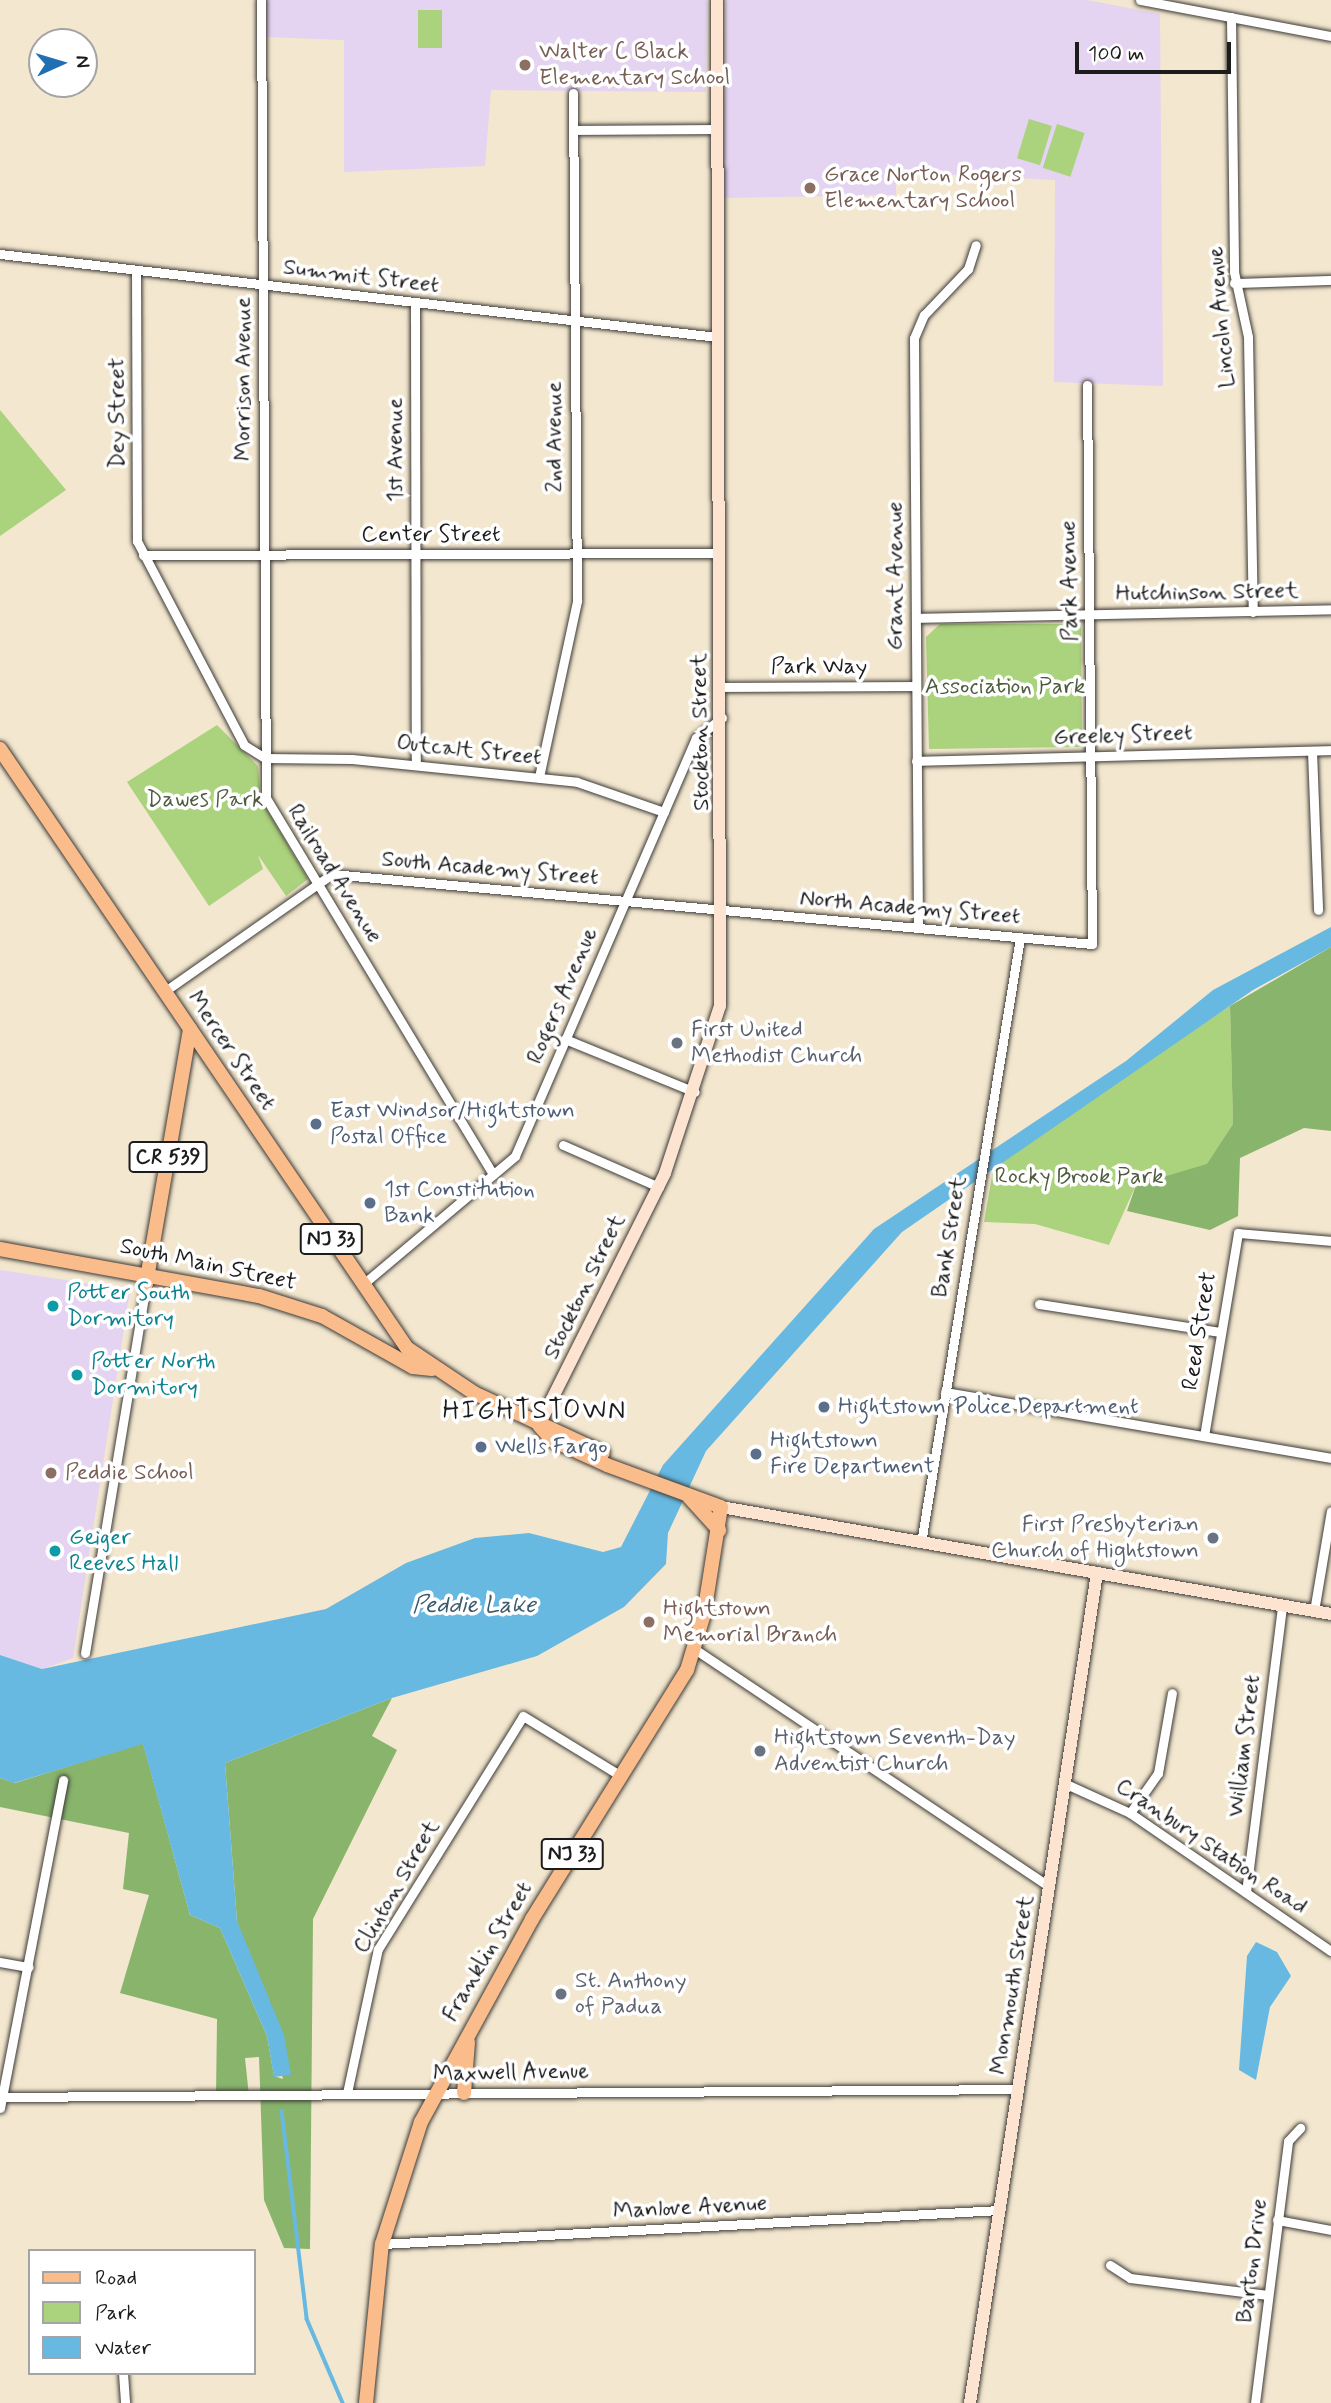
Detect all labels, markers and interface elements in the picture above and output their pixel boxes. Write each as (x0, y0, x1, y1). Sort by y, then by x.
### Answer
north arrow (28, 28, 98, 98)
scale bar (1079, 28, 1235, 72)
place label: Walter C Black Elementary School (539, 38, 730, 92)
text: 100 m (1088, 40, 1144, 68)
text: N (70, 54, 95, 69)
marker: Walter C Black Elementary School (517, 57, 533, 73)
place label: Grace Norton Rogers Elementary School (824, 161, 1022, 215)
marker: Grace Norton Rogers Elementary School (802, 180, 818, 196)
street label: Lincoln Avenue (1202, 242, 1242, 392)
street label: Summit Street (280, 254, 442, 300)
street label: Morrison Avenue (230, 296, 258, 462)
street label: Dey Street (104, 358, 132, 468)
street label: 2nd Avenue (541, 381, 569, 493)
street label: 1st Avenue (382, 398, 410, 502)
street label: Grant Avenue (882, 503, 910, 649)
street label: Park Avenue (1055, 519, 1085, 643)
street label: Center Street (359, 521, 503, 549)
street label: Hutchinson Street (1115, 578, 1299, 608)
street label: Stockton Street (686, 653, 716, 811)
street label: Park Way (771, 653, 867, 681)
park label: Association Park (925, 673, 1085, 701)
street label: Greeley Street (1051, 720, 1195, 752)
street label: Outcalt Street (393, 729, 545, 773)
park label: Dawes Park (148, 786, 262, 814)
street label: Railroad Avenue (281, 801, 387, 947)
street label: South Academy Street (378, 846, 602, 892)
street label: North Academy Street (797, 884, 1023, 932)
street label: Rogers Avenue (522, 925, 604, 1067)
street label: Mercer Street (180, 984, 282, 1118)
place label: First United Methodist Church (691, 1016, 862, 1070)
marker: First United Methodist Church (669, 1035, 685, 1051)
place label: East Windsor/Hightstown Postal Office (330, 1097, 575, 1151)
marker: East Windsor/Hightstown Postal Office (308, 1116, 324, 1132)
road number: CR 539 (128, 1140, 208, 1174)
park label: Rocky Brook Park (995, 1163, 1163, 1191)
street label: Bank Street (927, 1174, 973, 1300)
place label: 1st Constitution Bank (384, 1176, 535, 1230)
marker: 1st Constitution Bank (362, 1195, 378, 1211)
street label: Stockton Street (538, 1210, 632, 1364)
road number: NJ 33 (300, 1222, 362, 1256)
street label: South Main Street (118, 1233, 298, 1297)
street label: Reed Street (1177, 1270, 1223, 1392)
place label: Potter South Dormitory (67, 1279, 187, 1333)
marker: Potter South Dormitory (45, 1298, 61, 1314)
place label: Potter North Dormitory (91, 1348, 214, 1402)
marker: Potter North Dormitory (69, 1367, 85, 1383)
place label: Hightstown Police Department (838, 1393, 1147, 1421)
district label: HIGHTSTOWN (443, 1396, 627, 1428)
marker: Hightstown Police Department (816, 1399, 832, 1415)
place label: Hightstown Fire Department (770, 1427, 947, 1481)
place label: Wells Fargo (495, 1433, 606, 1461)
marker: Wells Fargo (473, 1439, 489, 1455)
marker: Hightstown Fire Department (748, 1446, 764, 1462)
place label: Peddie School (65, 1459, 194, 1487)
marker: Peddie School (43, 1465, 59, 1481)
place label: First Presbyterian Church of Hightstown (986, 1511, 1199, 1565)
place label: Geiger Reeves Hall (69, 1524, 178, 1578)
marker: First Presbyterian Church of Hightstown (1205, 1530, 1221, 1546)
marker: Geiger Reeves Hall (47, 1543, 63, 1559)
water label: Peddie Lake (412, 1592, 536, 1620)
place label: Hightstown Memorial Branch (663, 1595, 843, 1649)
marker: Hightstown Memorial Branch (641, 1614, 657, 1630)
street label: William Street (1222, 1671, 1268, 1821)
place label: Hightstown Seventh-Day Adventist Church (774, 1724, 1021, 1778)
marker: Hightstown Seventh-Day Adventist Church (752, 1743, 768, 1759)
street label: Cranbury Station Road (1111, 1773, 1311, 1921)
street label: Clinton Street (348, 1815, 446, 1959)
road number: NJ 33 (540, 1836, 604, 1871)
street label: Franklin Street (436, 1876, 540, 2028)
street label: Monmouth Street (985, 1893, 1041, 2077)
place label: St. Anthony of Padua (575, 1967, 687, 2021)
marker: St. Anthony of Padua (553, 1986, 569, 2002)
street label: Maxwell Avenue (430, 2058, 592, 2088)
street label: Manlove Avenue (611, 2190, 769, 2226)
street label: Barton Drive (1232, 2198, 1274, 2324)
legend (28, 2249, 256, 2375)
text: Road (95, 2264, 137, 2292)
text: Park (95, 2299, 137, 2327)
text: Water (95, 2334, 151, 2362)

